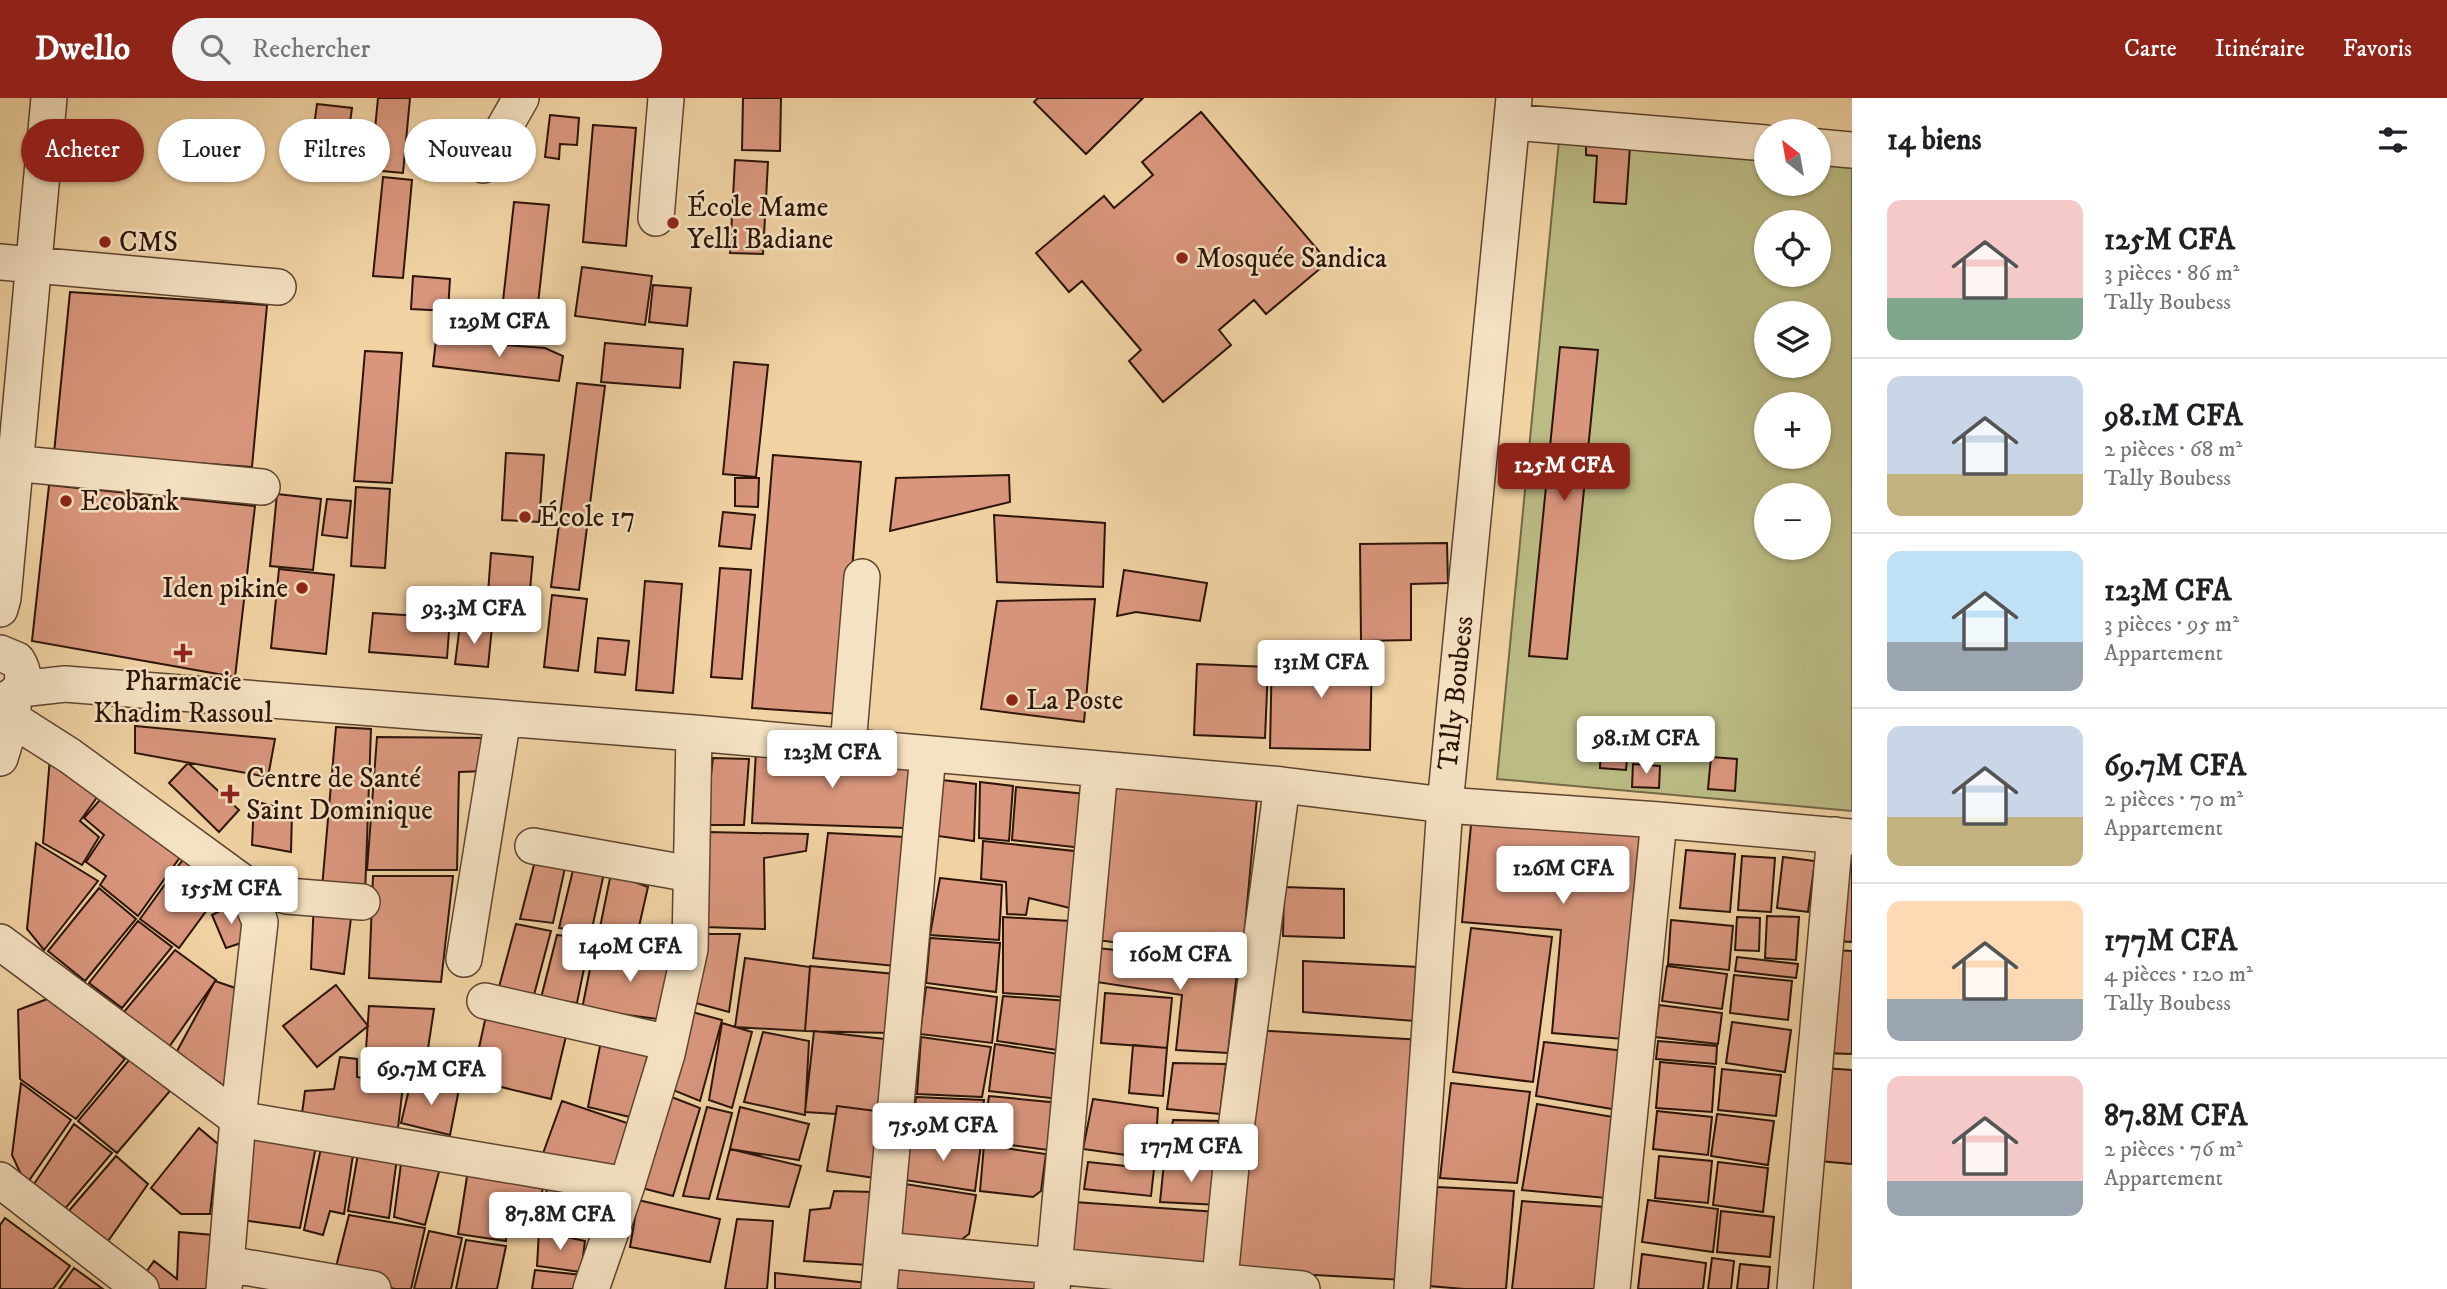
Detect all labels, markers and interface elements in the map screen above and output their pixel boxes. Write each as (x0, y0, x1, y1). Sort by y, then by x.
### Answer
search box (172, 18, 662, 81)
text: Dwello (35, 29, 130, 70)
icon: search (196, 30, 234, 68)
text: Rechercher (252, 33, 370, 66)
text: Carte (2124, 34, 2177, 64)
text: Itinéraire (2215, 34, 2305, 64)
text: Favoris (2343, 34, 2412, 64)
chip: Acheter (21, 119, 144, 182)
chip: Louer (158, 119, 265, 182)
chip: Filtres (279, 119, 390, 182)
chip: Nouveau (404, 119, 536, 182)
north arrow (1754, 119, 1830, 196)
map controls (1754, 119, 1831, 560)
icon: filters (2374, 121, 2412, 159)
text: 14 biens (1887, 122, 1982, 159)
place label: École Mame Yelli Badiane (687, 190, 833, 257)
button: locate (1754, 210, 1831, 287)
marker: École Mame Yelli Badiane (665, 215, 681, 231)
text: 125M CFA (2104, 222, 2235, 259)
place label: CMS (119, 225, 178, 260)
icon: home (1943, 228, 2027, 312)
marker: CMS (97, 234, 113, 250)
place label: Mosquée Sandica (1196, 241, 1387, 276)
marker: Mosquée Sandica (1174, 250, 1190, 266)
text: 3 pièces · 86 m² (2104, 259, 2239, 288)
text: Tally Boubess (2104, 288, 2231, 317)
pin: 129M CFA (427, 300, 571, 359)
button: layers (1754, 301, 1831, 378)
text: 129M CFA (449, 307, 549, 336)
button: + (1754, 392, 1831, 469)
text: 98.1M CFA (2104, 398, 2243, 435)
icon: home (1943, 404, 2027, 488)
text: 2 pièces · 68 m² (2104, 435, 2242, 464)
pin: 125M CFA (1492, 444, 1636, 503)
text: 125M CFA (1514, 451, 1614, 480)
text: Tally Boubess (2104, 464, 2231, 493)
button: − (1754, 483, 1831, 560)
place label: Ecobank (80, 484, 179, 519)
marker: Ecobank (58, 493, 74, 509)
place label: École 17 (539, 500, 635, 535)
marker: École 17 (517, 509, 533, 525)
place label: Iden pikine (162, 571, 288, 606)
text: 123M CFA (2104, 573, 2231, 610)
icon: home (1943, 579, 2027, 663)
marker: Iden pikine (294, 580, 310, 596)
pin: 93.3M CFA (394, 587, 554, 646)
text: 93.3M CFA (422, 594, 526, 623)
text: 3 pièces · 95 m² (2104, 610, 2239, 639)
street label: Tally Boubess (1431, 614, 1481, 772)
text: Appartement (2104, 639, 2223, 668)
pin: 131M CFA (1249, 640, 1393, 700)
marker: Pharmacie Khadim Rassoul (175, 645, 191, 661)
text: 131M CFA (1274, 648, 1368, 677)
place label: Pharmacie Khadim Rassoul (93, 664, 273, 731)
place label: La Poste (1026, 683, 1123, 718)
marker: La Poste (1004, 692, 1020, 708)
pin: 98.1M CFA (1566, 716, 1726, 776)
text: 98.1M CFA (1593, 724, 1699, 753)
pin: 123M CFA (760, 730, 904, 790)
text: 123M CFA (783, 738, 881, 767)
text: 69.7M CFA (2104, 748, 2246, 785)
icon: home (1943, 754, 2027, 838)
place label: Centre de Santé Saint Dominique (246, 761, 433, 828)
marker: Centre de Santé Saint Dominique (220, 784, 240, 804)
text: 2 pièces · 70 m² (2104, 785, 2243, 814)
text: Appartement (2104, 814, 2223, 843)
pin: 126M CFA (1491, 846, 1635, 906)
text: 126M CFA (1512, 854, 1614, 883)
pin: 155M CFA (159, 866, 303, 926)
text: 155M CFA (181, 874, 281, 903)
text: 177M CFA (2104, 923, 2237, 960)
pin: 140M CFA (558, 924, 702, 984)
icon: home (1943, 929, 2027, 1013)
text: 140M CFA (578, 932, 682, 961)
pin: 160M CFA (1108, 932, 1252, 992)
text: 160M CFA (1129, 940, 1231, 969)
text: 4 pièces · 120 m² (2104, 960, 2253, 989)
text: Tally Boubess (2104, 989, 2231, 1018)
pin: 69.7M CFA (351, 1048, 511, 1107)
text: 69.7M CFA (376, 1055, 486, 1084)
text: 87.8M CFA (2104, 1098, 2247, 1135)
pin: 75.9M CFA (863, 1104, 1023, 1163)
icon: home (1943, 1104, 2027, 1188)
text: 75.9M CFA (888, 1111, 998, 1140)
pin: 177M CFA (1119, 1124, 1263, 1184)
text: 177M CFA (1140, 1132, 1242, 1161)
text: 2 pièces · 76 m² (2104, 1135, 2243, 1164)
text: Appartement (2104, 1164, 2223, 1193)
pin: 87.8M CFA (480, 1192, 640, 1252)
text: 87.8M CFA (505, 1200, 615, 1229)

